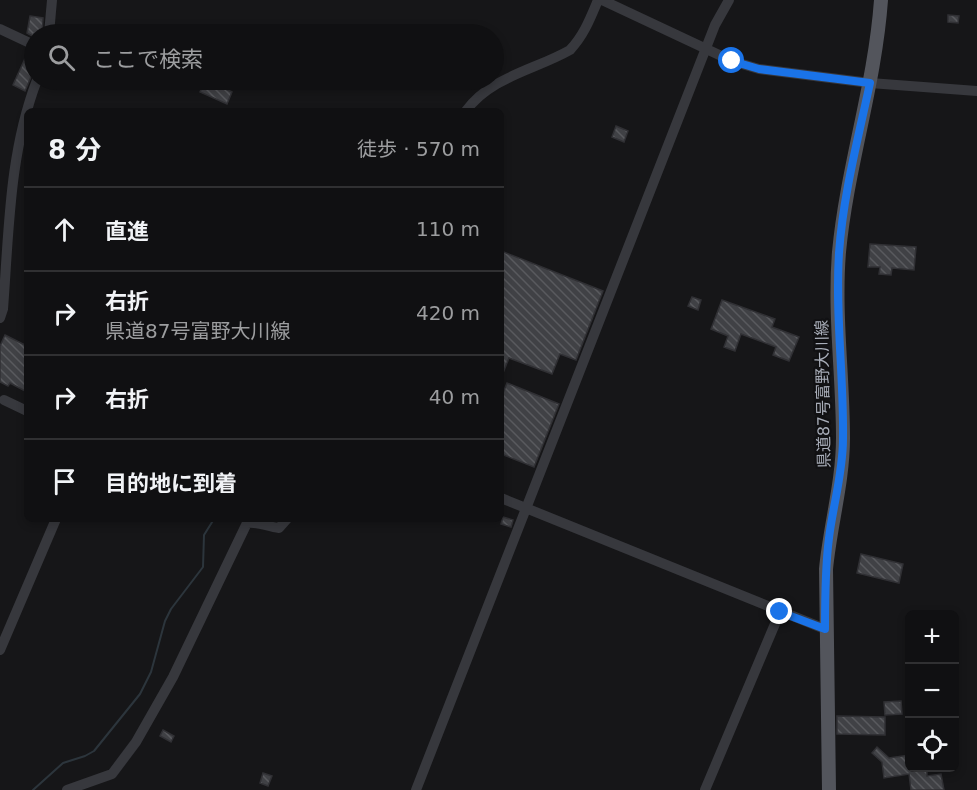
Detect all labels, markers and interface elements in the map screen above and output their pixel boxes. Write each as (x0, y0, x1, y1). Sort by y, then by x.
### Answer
search box (24, 24, 504, 90)
icon: search (45, 41, 78, 74)
text: ここで検索 (93, 47, 203, 72)
route start (718, 47, 744, 73)
text: 8 分 (48, 135, 101, 165)
text: 徒歩 · 570 m (357, 137, 480, 161)
icon: ahead (48, 213, 81, 246)
text: 110 m (416, 217, 480, 241)
text: 直進 (105, 219, 149, 244)
text: 右折 (105, 289, 149, 314)
icon: right (48, 297, 81, 330)
text: 420 m (416, 301, 480, 325)
text: 県道87号富野大川線 (105, 319, 290, 343)
street label: 県道87号富野大川線 (812, 320, 834, 468)
icon: right (48, 381, 81, 414)
text: 40 m (429, 385, 480, 409)
text: 右折 (105, 387, 149, 412)
icon: arrive (48, 465, 81, 498)
text: 目的地に到着 (105, 471, 237, 496)
route end (766, 598, 792, 624)
map controls (905, 610, 959, 772)
button: + (905, 610, 959, 664)
button: − (905, 664, 959, 718)
button: locate (905, 718, 959, 772)

